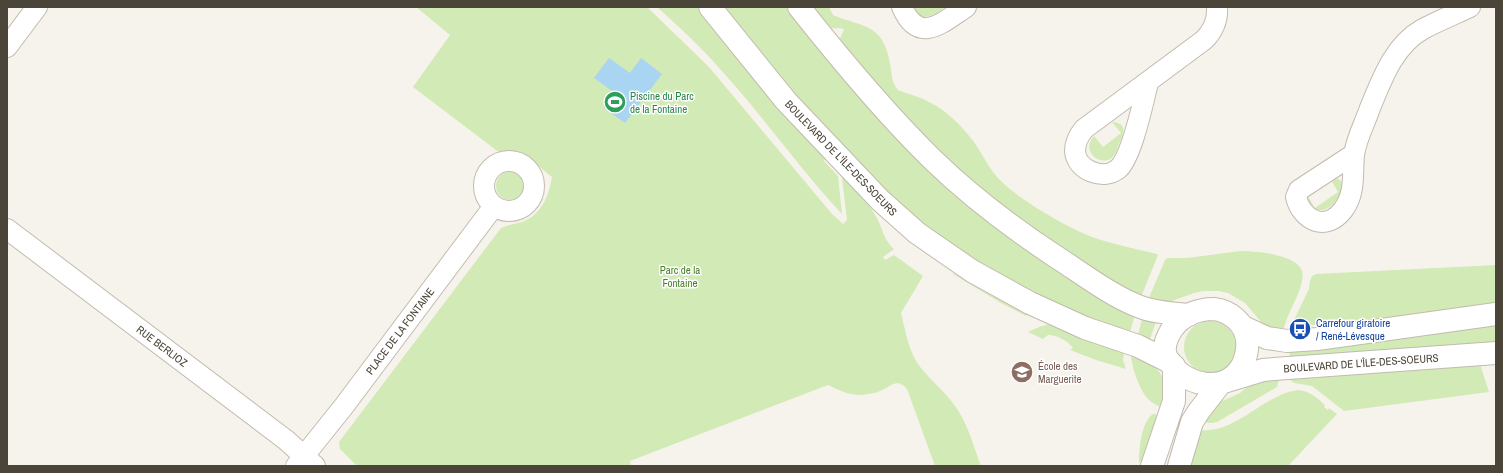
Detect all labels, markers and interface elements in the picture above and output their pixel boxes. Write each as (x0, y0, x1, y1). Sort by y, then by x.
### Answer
sports icon: Piscine du Parc de la Fontaine (602, 89, 628, 115)
place label: Piscine du Parc de la Fontaine (630, 89, 694, 116)
street label: BOULEVARD DE L'ÎLE-DES-SOEURS (782, 97, 900, 219)
park label: Parc de la Fontaine (660, 263, 700, 290)
street label: PLACE DE LA FONTAINE (363, 285, 437, 377)
bus stop icon: Carrefour giratoire / René-Lévesque (1287, 316, 1313, 342)
place label: Carrefour giratoire / René-Lévesque (1316, 316, 1390, 343)
street label: RUE BERLIOZ (134, 322, 191, 370)
street label: BOULEVARD DE L'ÎLE-DES-SOEURS (1283, 351, 1439, 375)
school or university icon: École des Marguerite (1009, 359, 1035, 385)
place label: École des Marguerite (1038, 359, 1082, 386)

